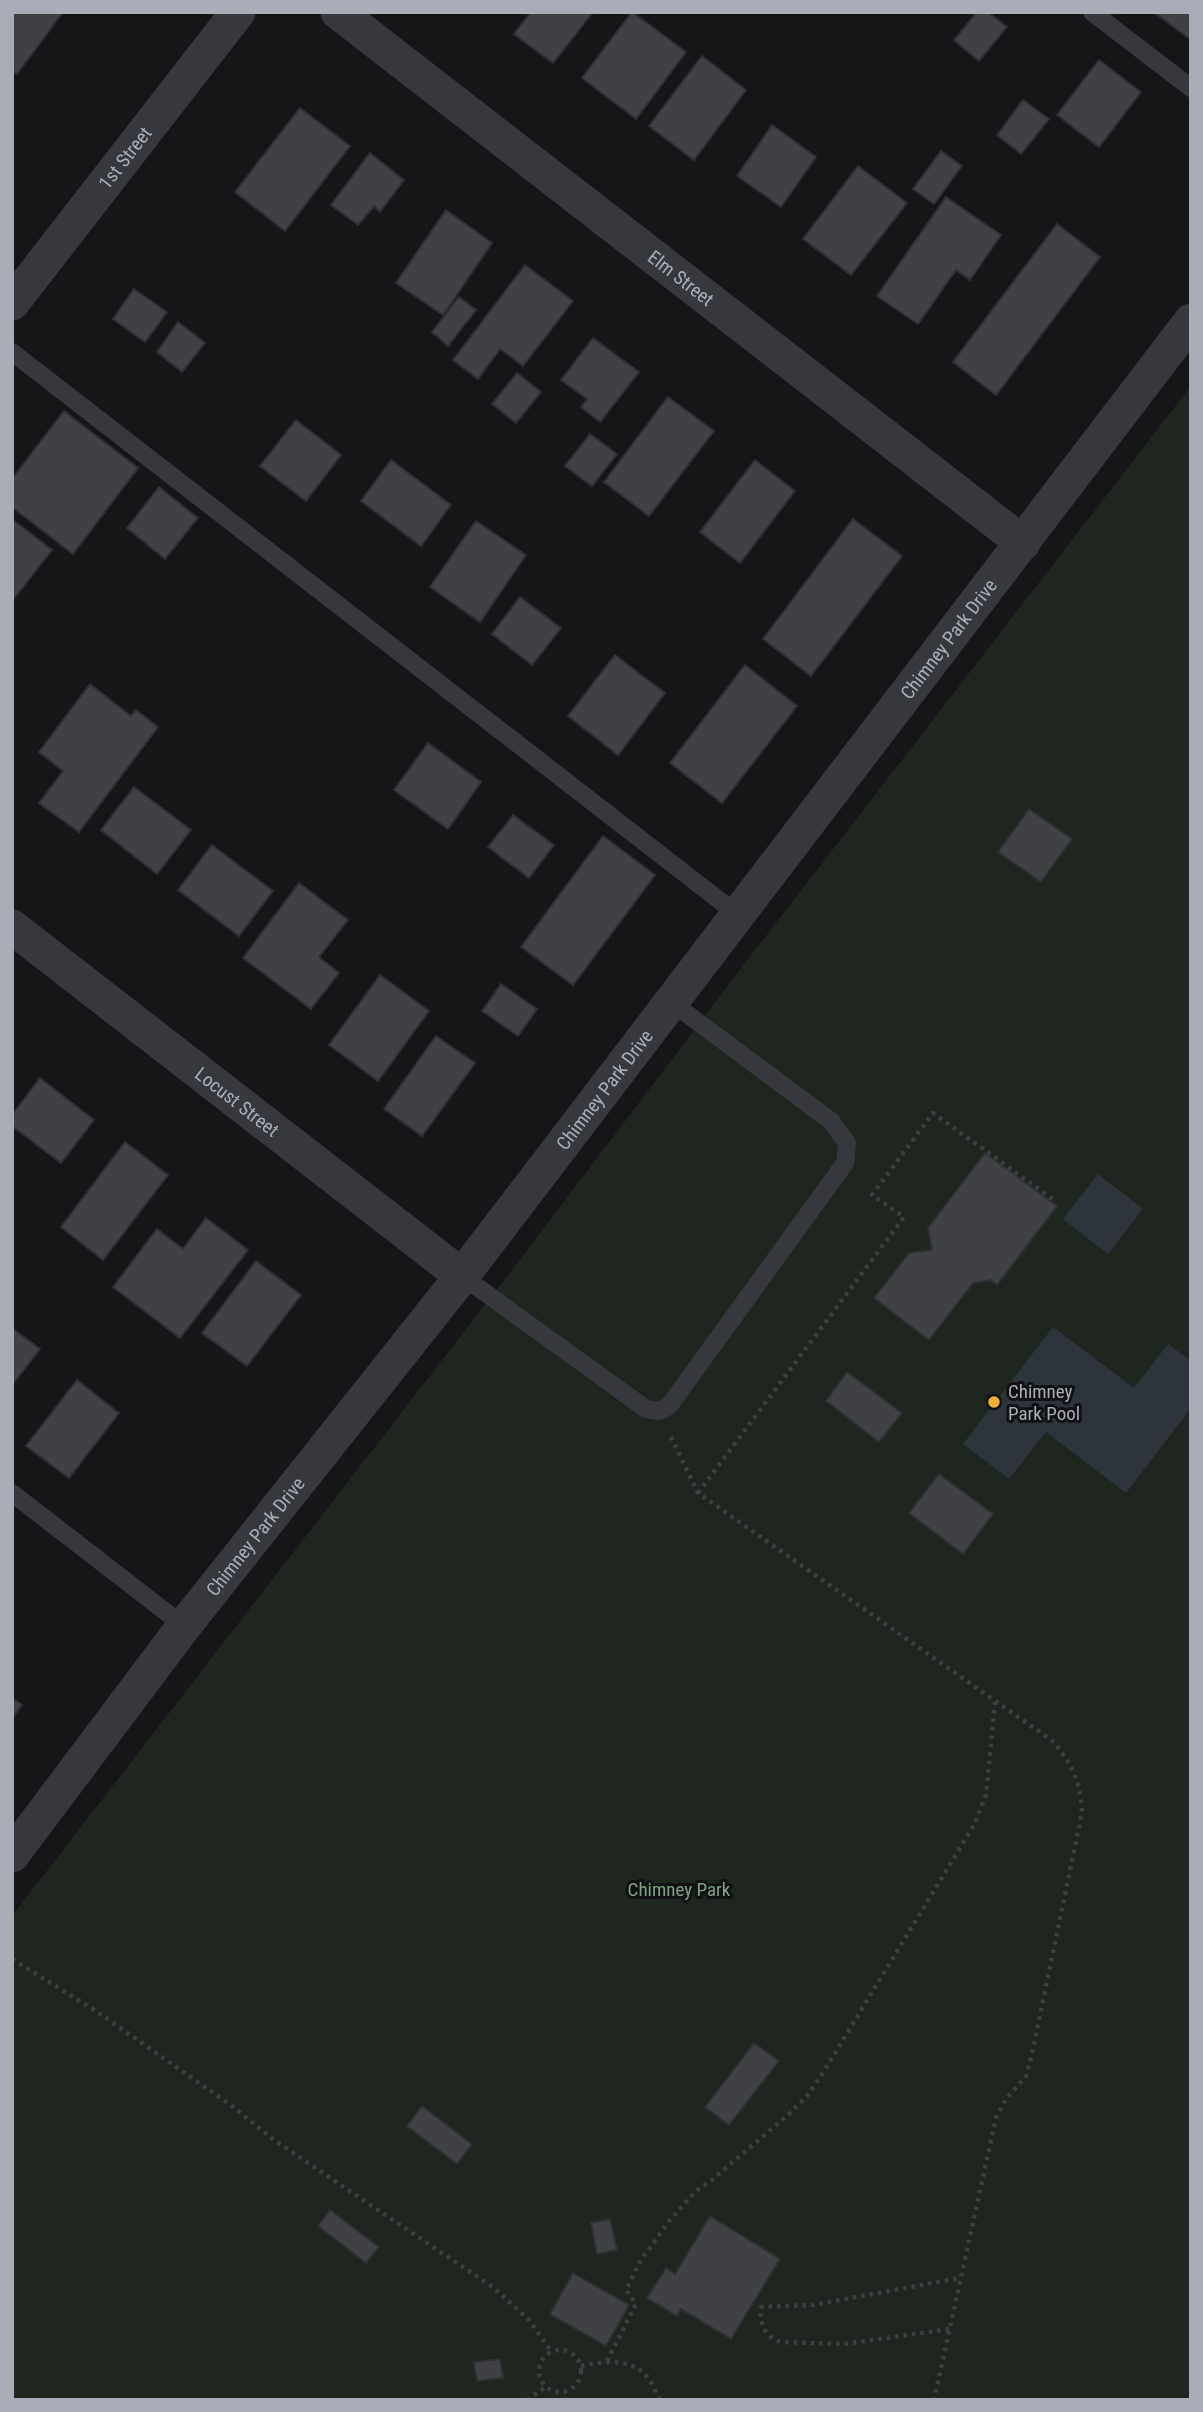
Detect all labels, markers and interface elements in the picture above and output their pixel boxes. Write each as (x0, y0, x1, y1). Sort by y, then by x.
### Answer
street label: 1st Street (94, 122, 156, 193)
street label: Elm Street (644, 245, 719, 311)
street label: Chimney Park Drive (895, 574, 1002, 703)
street label: Chimney Park Drive (551, 1025, 658, 1154)
street label: Locust Street (191, 1062, 284, 1141)
place label: Chimney Park Pool (1008, 1380, 1080, 1425)
marker: Chimney Park Pool (986, 1394, 1002, 1410)
street label: Chimney Park Drive (201, 1472, 309, 1600)
park label: Chimney Park (628, 1878, 731, 1901)

